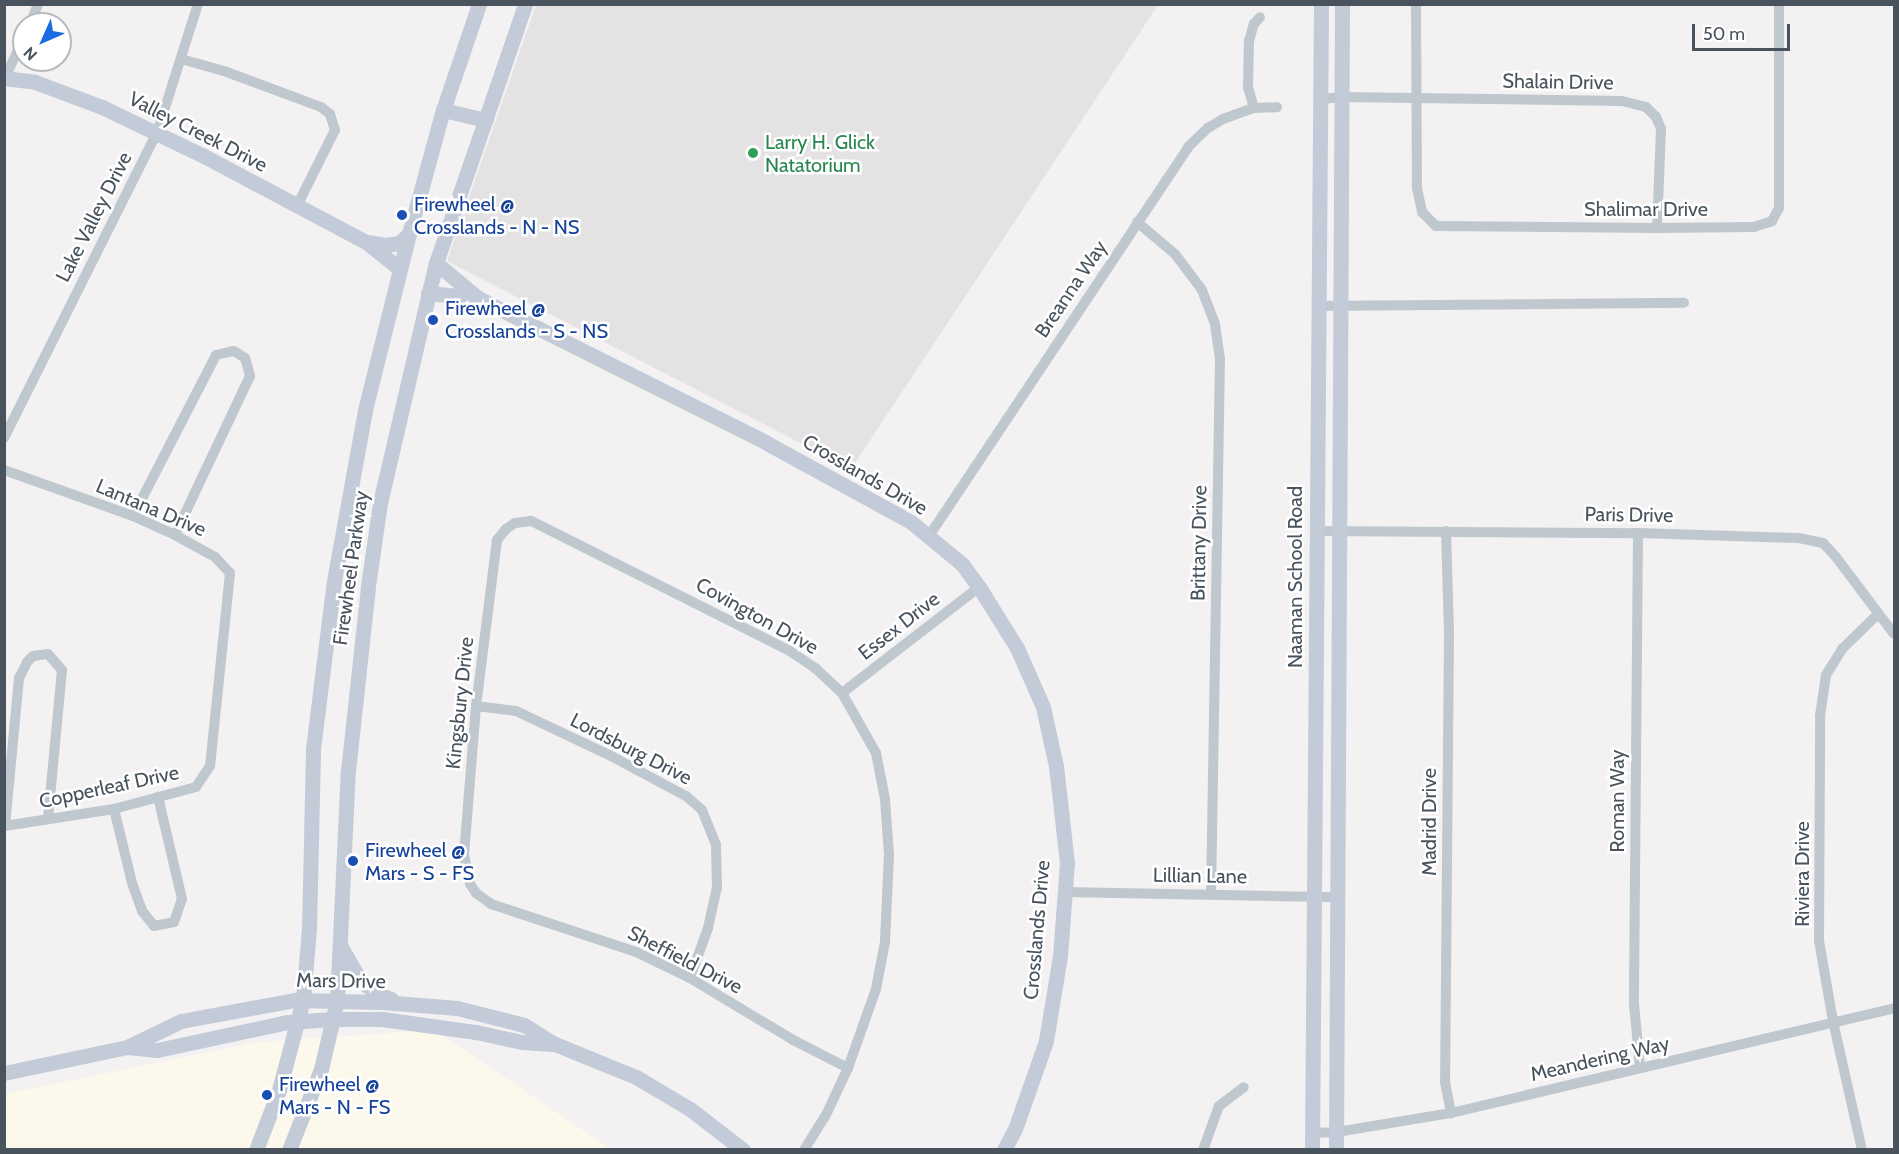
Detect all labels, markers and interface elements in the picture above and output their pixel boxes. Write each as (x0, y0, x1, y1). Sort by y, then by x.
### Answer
north arrow (12, 12, 72, 72)
scale bar (1695, 12, 1792, 50)
text: 50 m (1703, 23, 1745, 45)
text: N (20, 43, 41, 64)
street label: Shalain Drive (1502, 69, 1614, 95)
street label: Valley Creek Drive (125, 87, 271, 177)
place label: Larry H. Glick Natatorium (765, 130, 875, 177)
marker: Larry H. Glick Natatorium (746, 146, 760, 160)
street label: Lake Valley Drive (51, 148, 137, 286)
place label: Firewheel @ Crosslands - N - NS (414, 192, 579, 239)
street label: Shalimar Drive (1584, 197, 1708, 221)
marker: Firewheel @ Crosslands - N - NS (395, 208, 409, 222)
street label: Breanna Way (1030, 236, 1112, 342)
place label: Firewheel @ Crosslands - S - NS (445, 296, 608, 343)
marker: Firewheel @ Crosslands - S - NS (426, 313, 440, 327)
street label: Crosslands Drive (798, 430, 932, 520)
street label: Lantana Drive (92, 474, 210, 542)
street label: Brittany Drive (1186, 485, 1212, 601)
street label: Naaman School Road (1283, 486, 1307, 668)
street label: Firewheel Parkway (328, 489, 374, 647)
street label: Paris Drive (1584, 502, 1674, 528)
street label: Covington Drive (692, 572, 822, 660)
street label: Essex Drive (854, 587, 944, 665)
street label: Kingsbury Drive (441, 636, 479, 770)
street label: Lordsburg Drive (566, 708, 696, 790)
street label: Roman Way (1605, 750, 1629, 852)
street label: Copperleaf Drive (37, 760, 181, 814)
street label: Madrid Drive (1417, 768, 1441, 876)
street label: Riviera Drive (1790, 821, 1814, 927)
place label: Firewheel @ Mars - S - FS (365, 838, 474, 885)
marker: Firewheel @ Mars - S - FS (346, 854, 360, 868)
street label: Crosslands Drive (1019, 859, 1055, 1001)
street label: Lillian Lane (1153, 863, 1247, 889)
street label: Sheffield Drive (624, 921, 746, 999)
street label: Mars Drive (296, 968, 386, 994)
street label: Meandering Way (1528, 1031, 1672, 1087)
place label: Firewheel @ Mars - N - FS (279, 1072, 390, 1119)
marker: Firewheel @ Mars - N - FS (260, 1088, 274, 1102)

